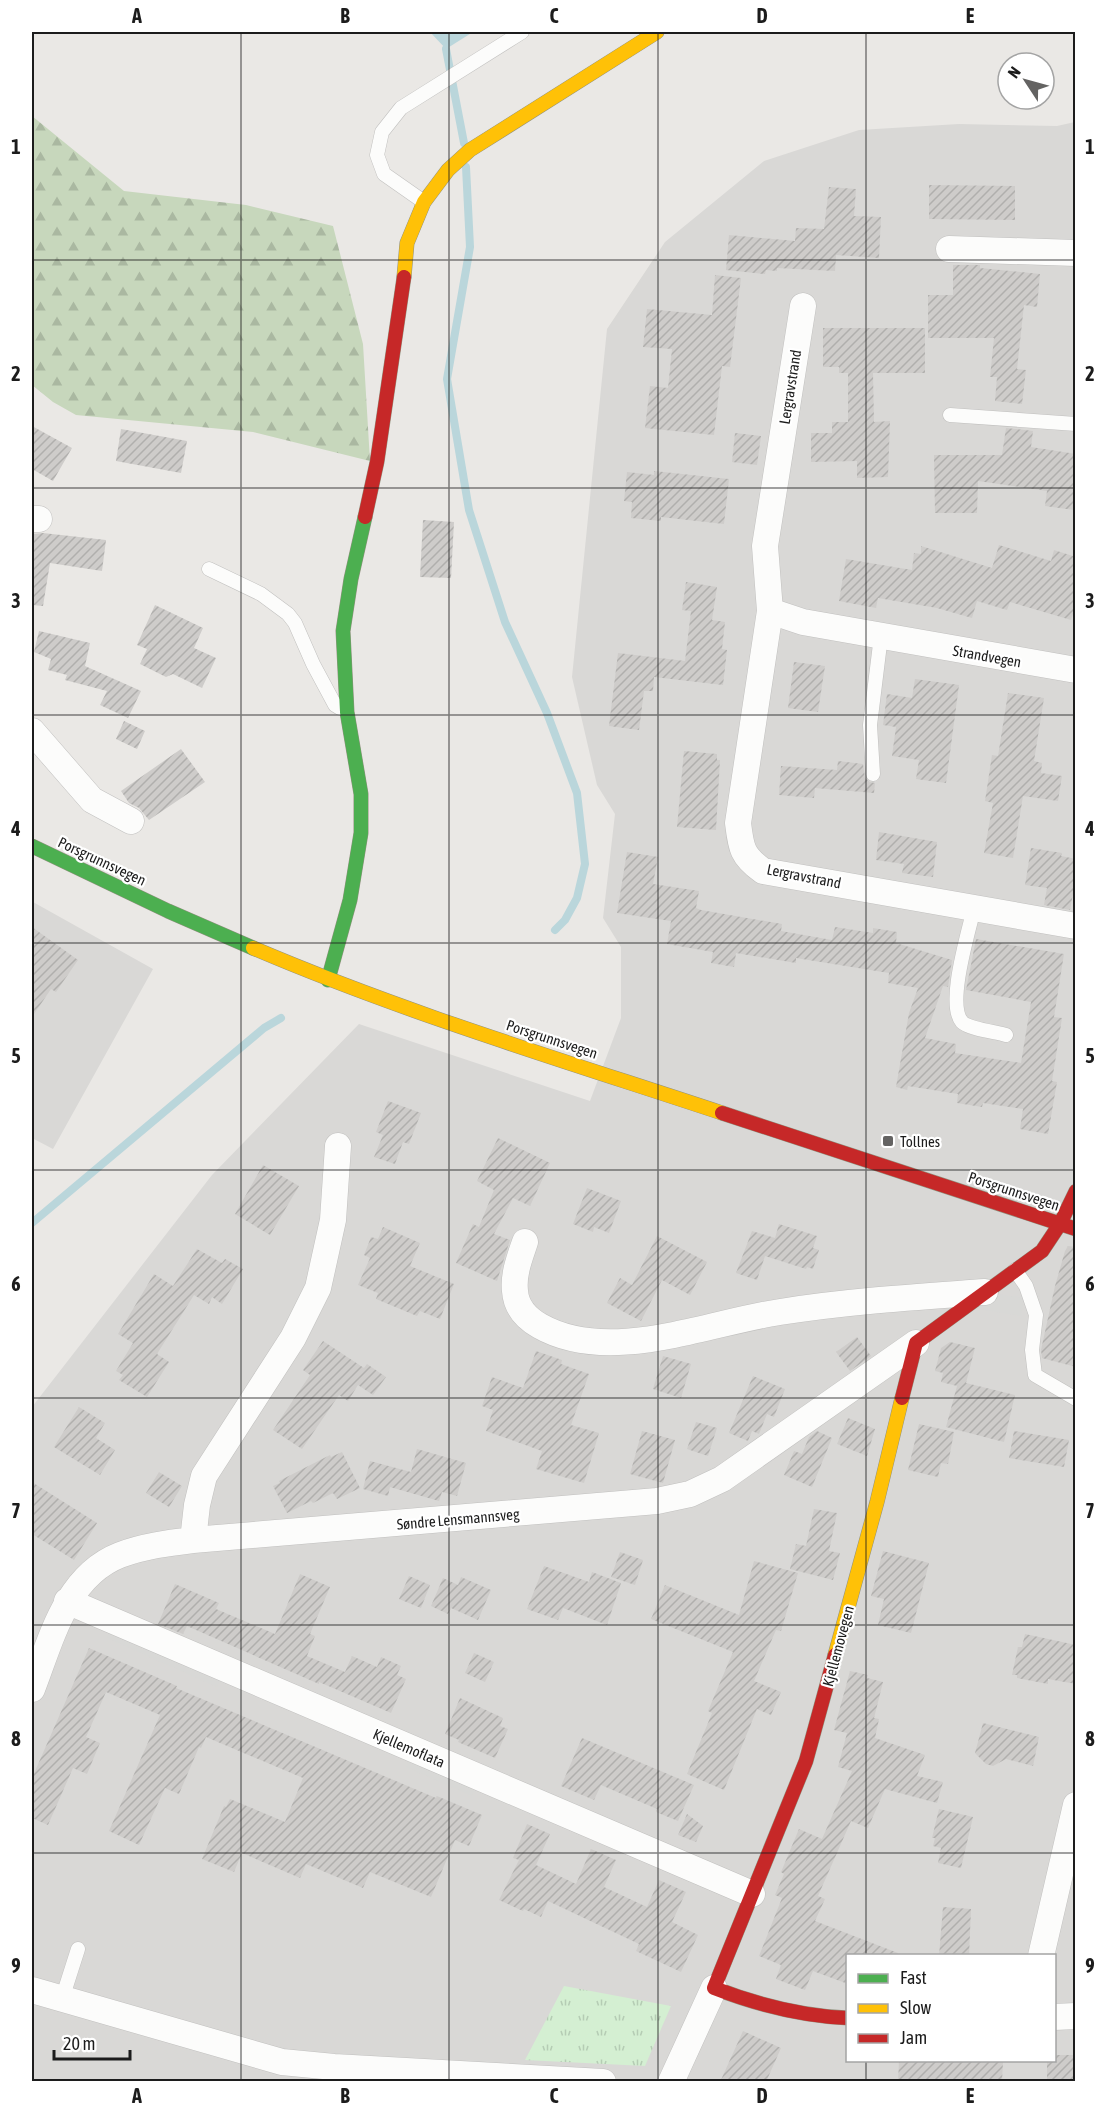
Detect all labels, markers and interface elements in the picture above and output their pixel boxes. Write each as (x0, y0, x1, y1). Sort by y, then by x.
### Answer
text: A (131, 4, 142, 27)
text: B (340, 4, 350, 27)
text: C (550, 4, 559, 27)
text: D (756, 4, 768, 27)
text: E (966, 4, 975, 27)
north arrow (996, 51, 1056, 111)
text: N (1004, 63, 1024, 81)
text: 1 (11, 135, 21, 158)
text: 1 (1085, 135, 1095, 158)
street label: Lergravstrand (776, 348, 804, 426)
text: 2 (11, 362, 21, 385)
text: 2 (1085, 362, 1095, 385)
text: 3 (11, 589, 21, 612)
text: 3 (1085, 589, 1095, 612)
street label: Strandvegen (951, 642, 1023, 670)
text: 4 (10, 817, 21, 840)
text: 4 (1084, 817, 1095, 840)
street label: Porsgrunnsvegen (55, 833, 149, 889)
street label: Lergravstrand (765, 860, 843, 892)
street label: Porsgrunnsvegen (504, 1016, 600, 1062)
text: 5 (11, 1044, 21, 1067)
text: 5 (1085, 1044, 1095, 1067)
place label: Tollnes (900, 1133, 940, 1150)
marker: Tollnes (881, 1134, 895, 1148)
street label: Porsgrunnsvegen (966, 1168, 1062, 1214)
text: 6 (11, 1272, 21, 1295)
text: 6 (1085, 1272, 1095, 1295)
text: 7 (11, 1499, 21, 1522)
text: 7 (1085, 1499, 1095, 1522)
street label: Søndre Lensmannsveg (396, 1505, 521, 1533)
street label: Kjellemovegen (819, 1604, 857, 1688)
street label: Kjellemoflata (370, 1725, 448, 1771)
text: 8 (11, 1727, 21, 1750)
text: 8 (1085, 1727, 1095, 1750)
text: 9 (11, 1954, 21, 1977)
legend (846, 1954, 1056, 2062)
text: 9 (1085, 1954, 1095, 1977)
text: Fast (900, 1967, 927, 1988)
text: Slow (900, 1997, 931, 2018)
scale bar (54, 2023, 130, 2061)
text: Jam (900, 2027, 927, 2048)
text: 20 m (63, 2033, 95, 2054)
text: A (131, 2084, 142, 2107)
text: B (340, 2084, 350, 2107)
text: C (550, 2084, 559, 2107)
text: D (756, 2084, 768, 2107)
text: E (966, 2084, 975, 2107)

